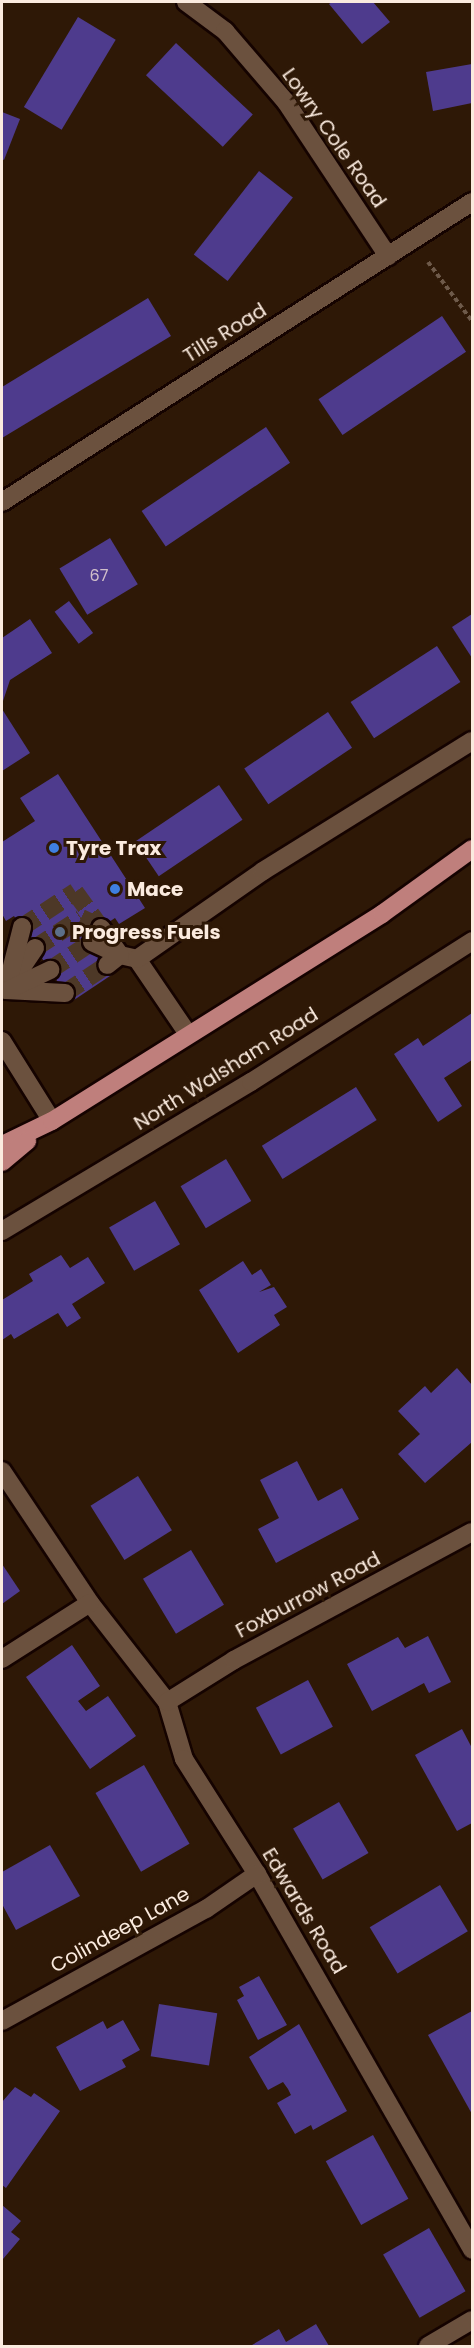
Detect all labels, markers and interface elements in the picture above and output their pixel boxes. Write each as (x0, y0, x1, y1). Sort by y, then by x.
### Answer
street label: Lowry Cole Road (277, 64, 391, 212)
street label: Tills Road (179, 298, 271, 368)
house number: 67 (90, 566, 108, 586)
place label: Tyre Trax (66, 836, 161, 860)
marker: Tyre Trax (47, 841, 61, 855)
place label: Mace (127, 877, 183, 901)
marker: Mace (108, 882, 122, 896)
place label: Progress Fuels (72, 920, 221, 944)
marker: Progress Fuels (53, 925, 67, 939)
street label: North Walsham Road (130, 1003, 322, 1135)
street label: Foxburrow Road (232, 1547, 384, 1643)
street label: Edwards Road (257, 1844, 351, 1978)
street label: Colindeep Lane (46, 1882, 194, 1978)

